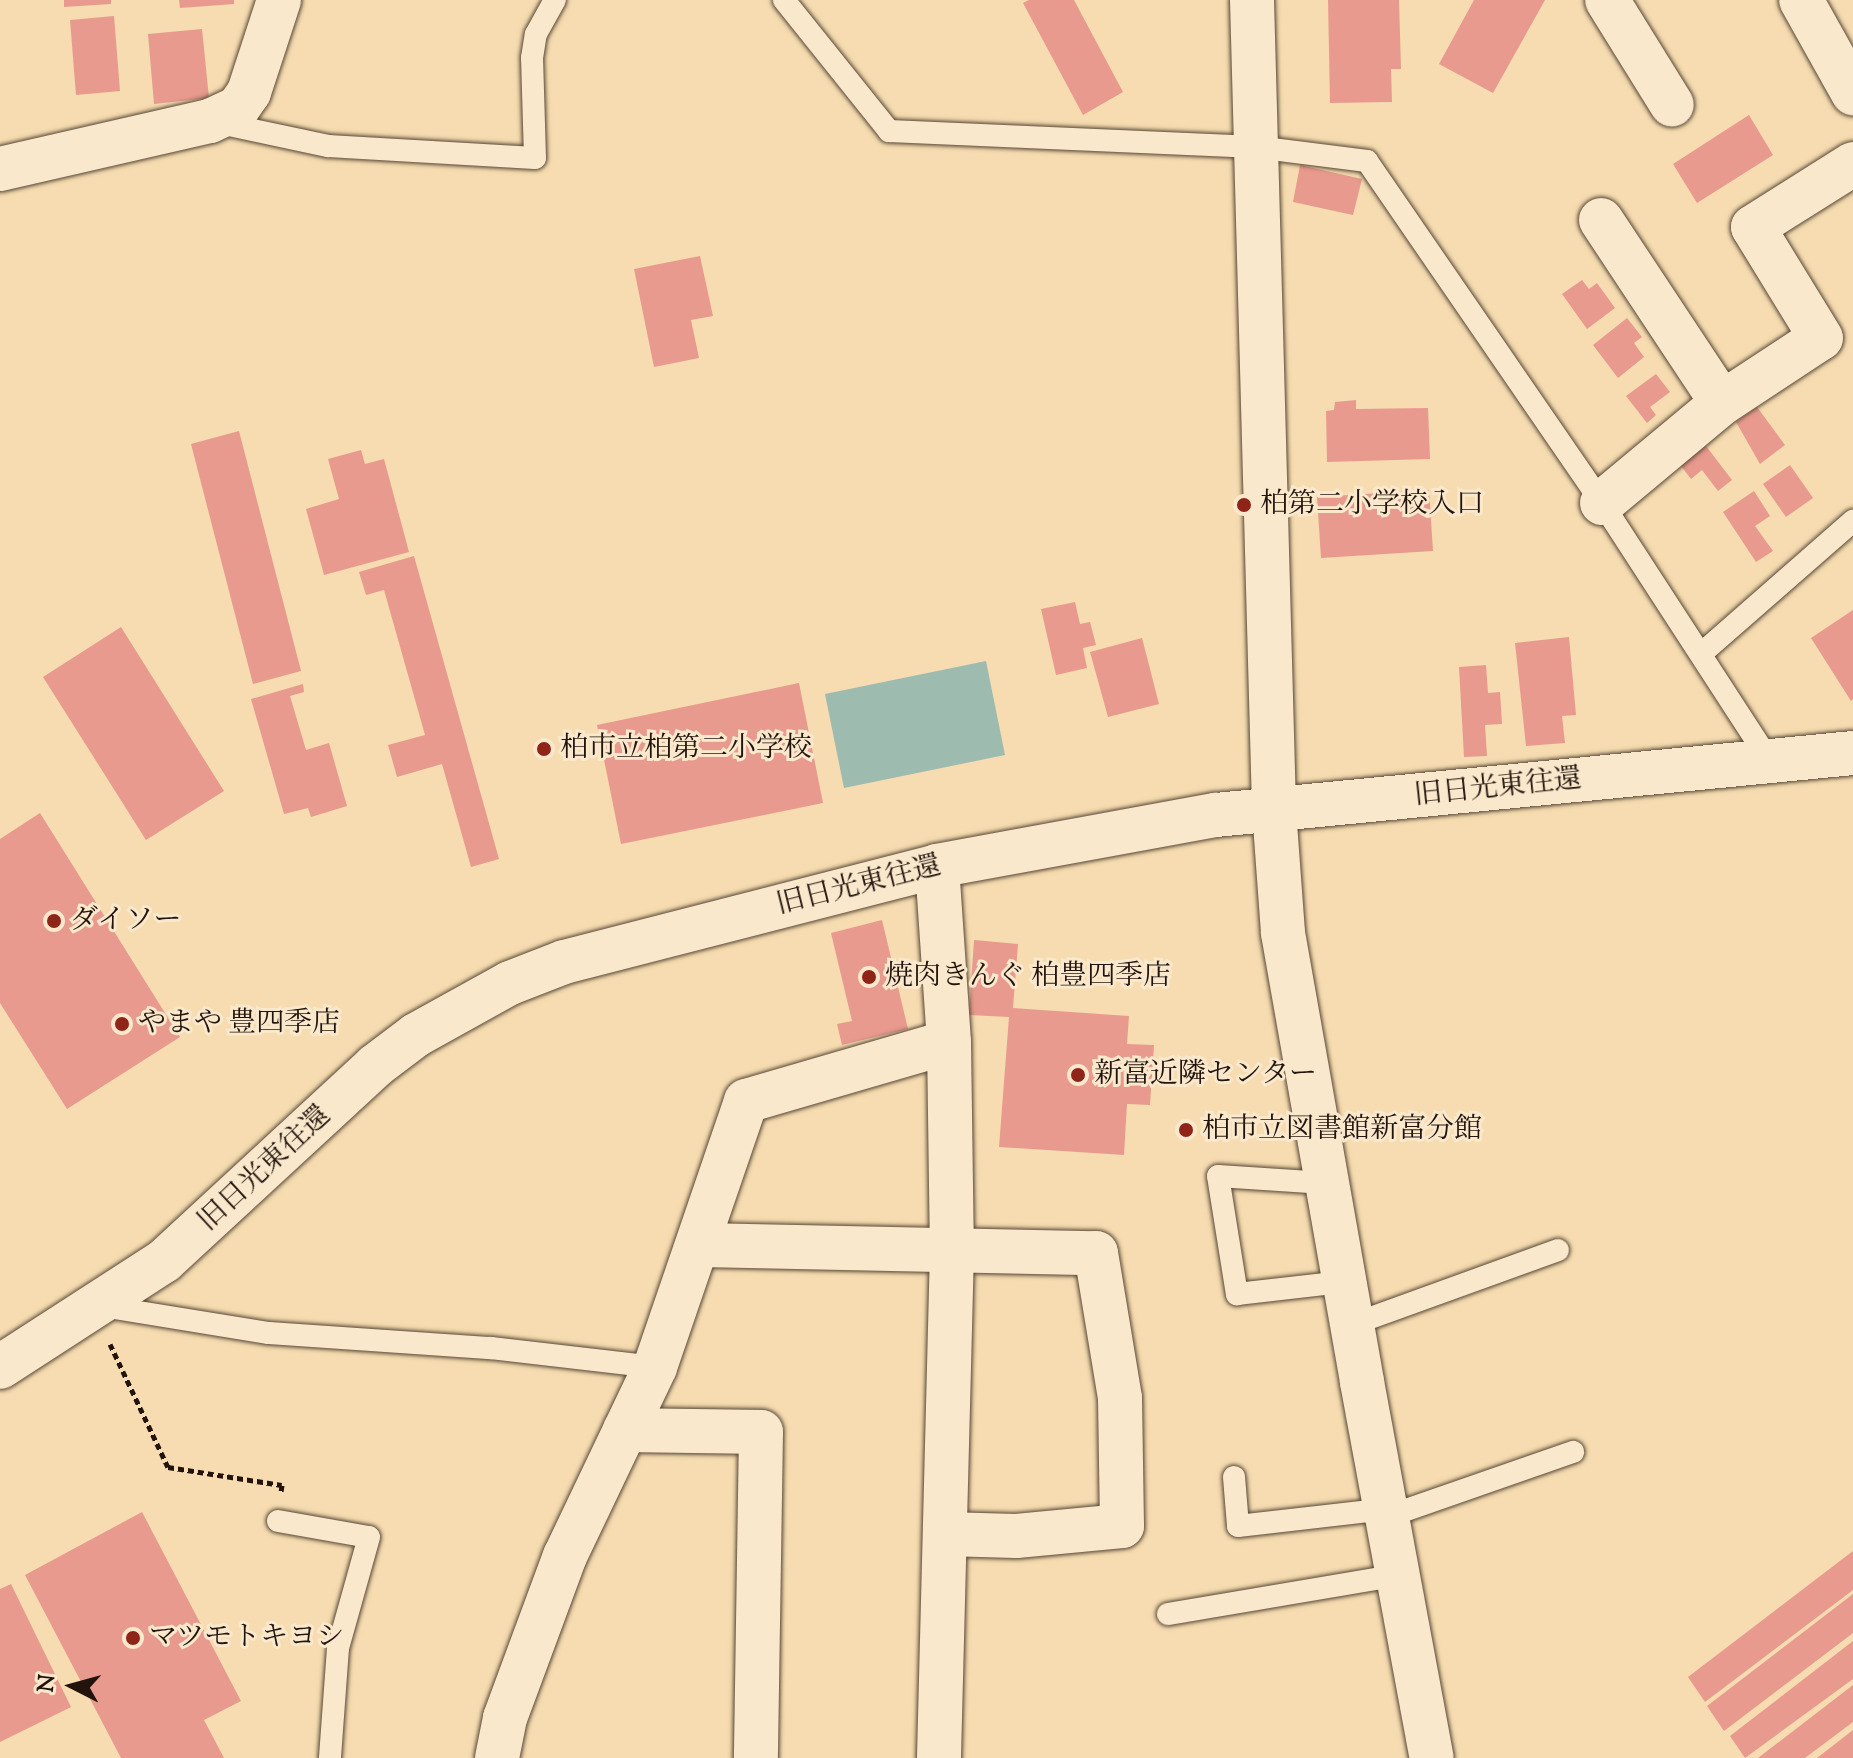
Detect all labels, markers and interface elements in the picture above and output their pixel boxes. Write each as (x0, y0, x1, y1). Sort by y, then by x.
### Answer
place label: 柏第二小学校入口 (1260, 488, 1484, 522)
marker: 柏第二小学校入口 (1235, 496, 1253, 514)
place label: 柏市立柏第二小学校 (560, 732, 812, 766)
marker: 柏市立柏第二小学校 (535, 740, 553, 758)
street label: 旧日光東往還 (1413, 763, 1583, 813)
street label: 旧日光東往還 (773, 849, 945, 923)
place label: ダイソー (70, 904, 182, 938)
marker: ダイソー (45, 912, 63, 930)
place label: 焼肉きんぐ 柏豊四季店 (885, 960, 1171, 994)
marker: 焼肉きんぐ 柏豊四季店 (860, 968, 878, 986)
place label: やまや 豊四季店 (138, 1007, 340, 1041)
marker: やまや 豊四季店 (113, 1015, 131, 1033)
place label: 新富近隣センター (1094, 1058, 1318, 1092)
marker: 新富近隣センター (1069, 1066, 1087, 1084)
street label: 旧日光東往還 (192, 1099, 338, 1239)
place label: 柏市立図書館新富分館 (1202, 1113, 1482, 1147)
marker: 柏市立図書館新富分館 (1177, 1121, 1195, 1139)
place label: マツモトキヨシ (149, 1621, 345, 1655)
marker: マツモトキヨシ (124, 1629, 142, 1647)
north arrow (32, 1646, 112, 1726)
text: N (31, 1673, 65, 1694)

